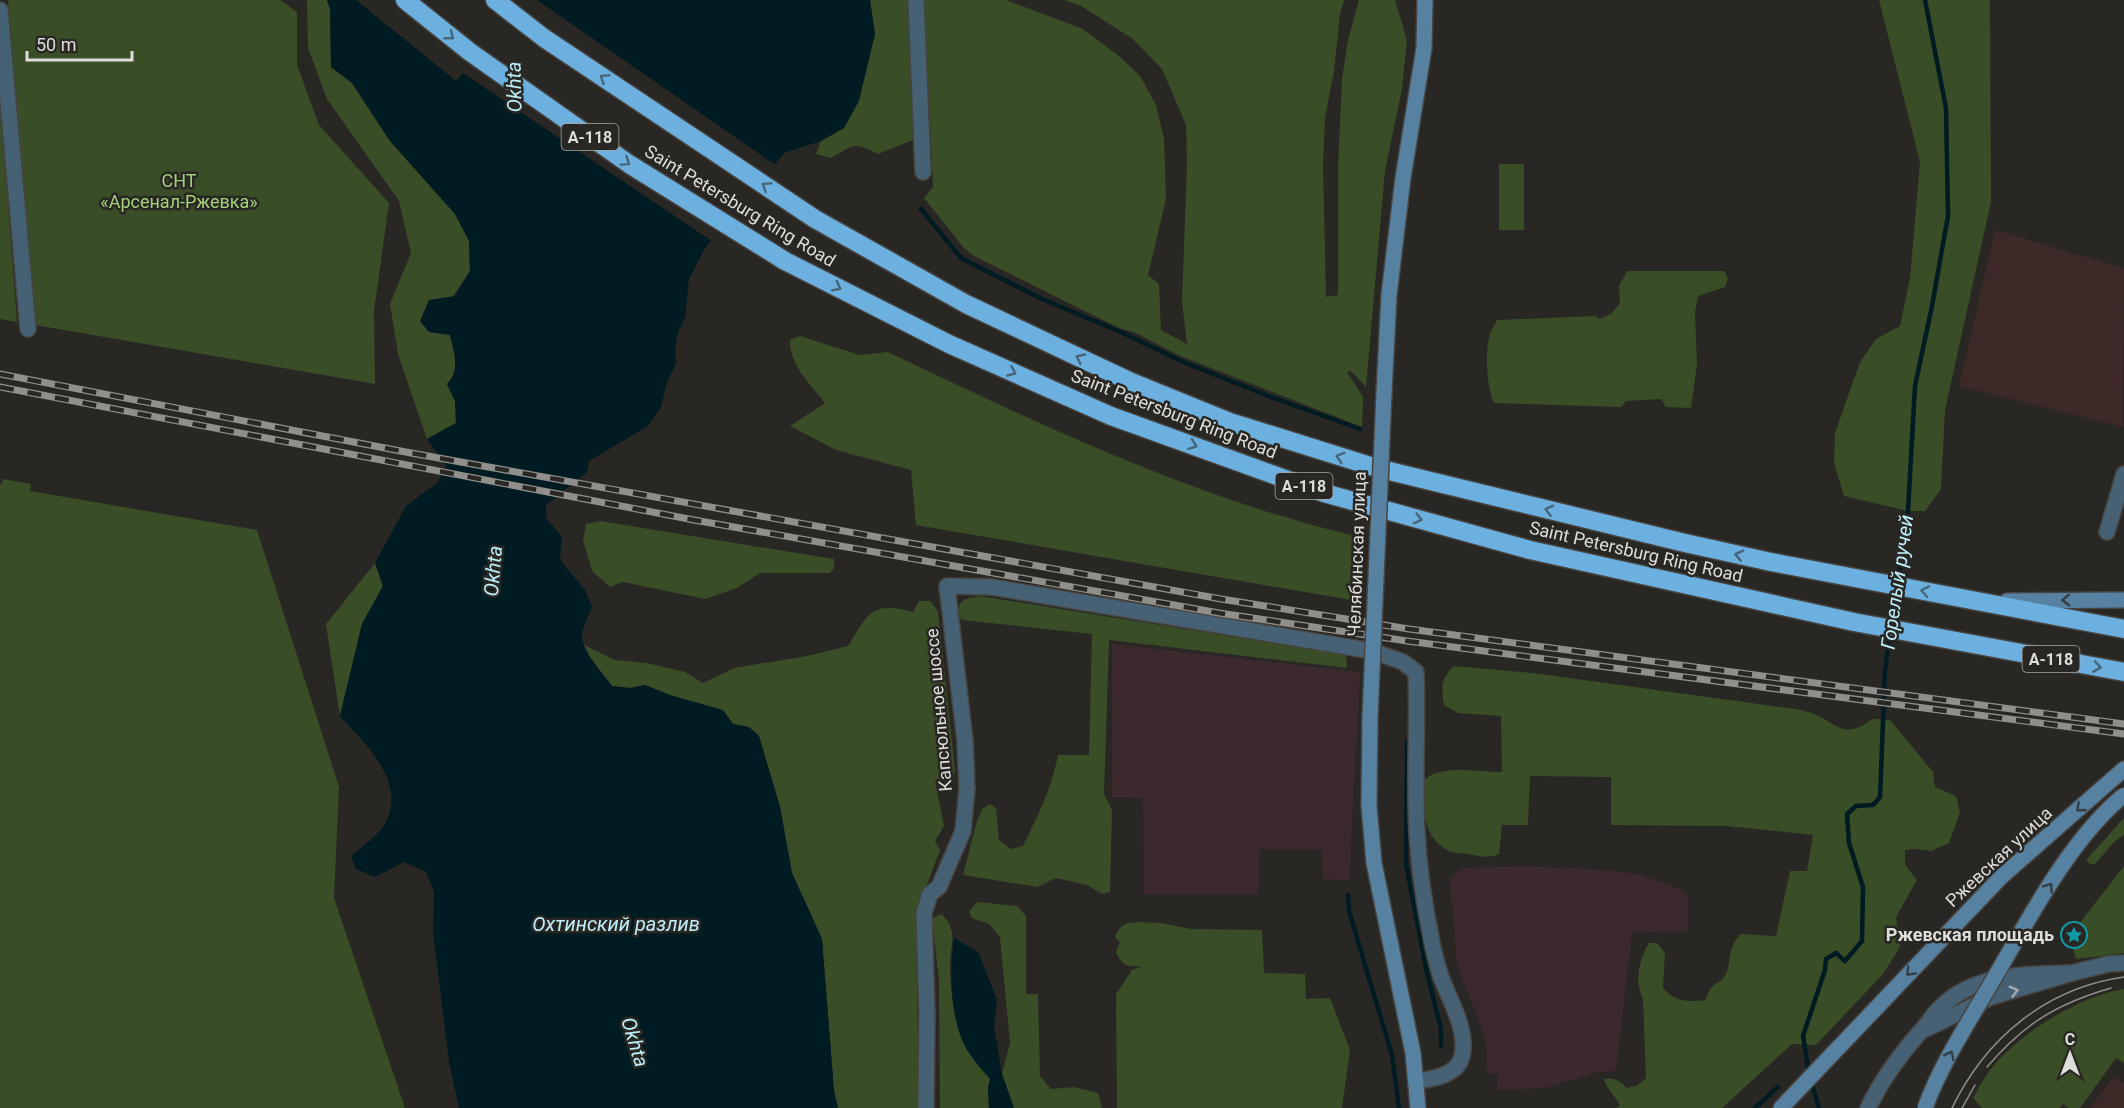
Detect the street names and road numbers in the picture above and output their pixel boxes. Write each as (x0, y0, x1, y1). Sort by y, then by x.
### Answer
road number: А-118 (562, 124, 618, 150)
street label: Saint Petersburg Ring Road (641, 140, 839, 271)
street label: Saint Petersburg Ring Road (1068, 365, 1280, 463)
street label: Челябинская улица (1343, 471, 1370, 637)
road number: А-118 (1276, 473, 1332, 499)
street label: Saint Petersburg Ring Road (1527, 517, 1745, 586)
street label: Капсюльное шоссе (921, 628, 956, 793)
road number: А-118 (2022, 646, 2080, 672)
street label: Ржевская улица (1941, 802, 2056, 911)

